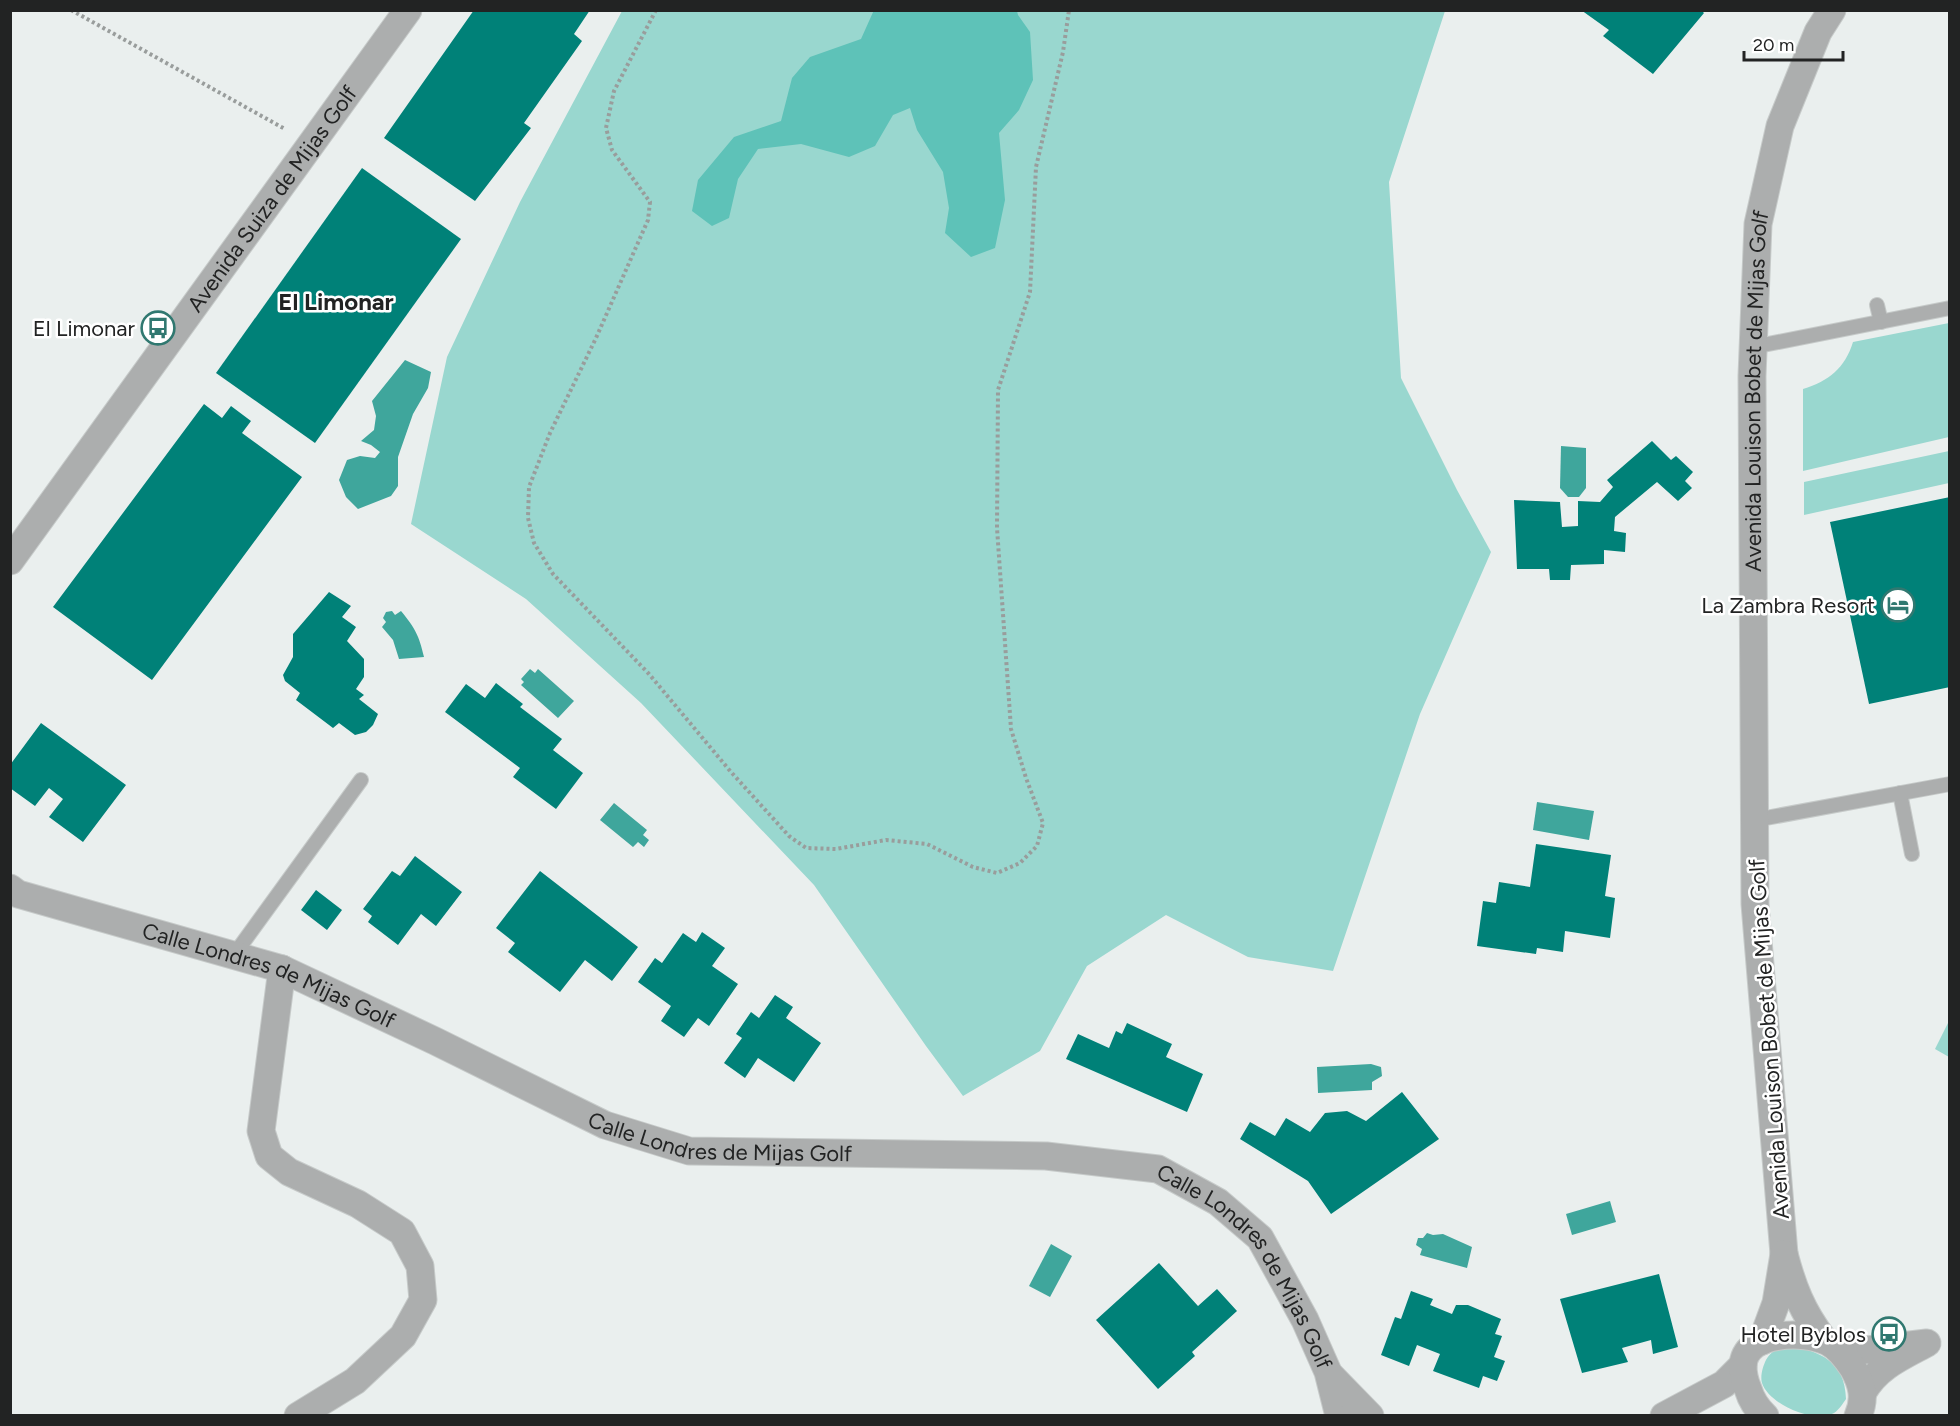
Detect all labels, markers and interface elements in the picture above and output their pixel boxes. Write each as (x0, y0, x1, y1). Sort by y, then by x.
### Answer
scale bar (1744, 24, 1843, 62)
text: 20 m (1753, 34, 1794, 56)
street label: Avenida Suiza de Mijas Golf (181, 80, 363, 317)
street label: Avenida Louison Bobet de Mijas Golf (1738, 207, 1774, 572)
district label: El Limonar (278, 287, 394, 316)
bus stop icon: El Limonar (140, 310, 176, 346)
place label: El Limonar (33, 315, 136, 342)
hotel icon: La Zambra Resort (1880, 587, 1916, 623)
place label: La Zambra Resort (1701, 592, 1875, 619)
street label: Avenida Louison Bobet de Mijas Golf (1743, 857, 1795, 1220)
street label: Calle Londres de Mijas Golf (139, 917, 400, 1034)
street label: Calle Londres de Mijas Golf (584, 1105, 853, 1167)
street label: Calle Londres de Mijas Golf (1152, 1158, 1339, 1374)
bus stop icon: Hotel Byblos (1871, 1316, 1907, 1352)
place label: Hotel Byblos (1740, 1321, 1866, 1348)

